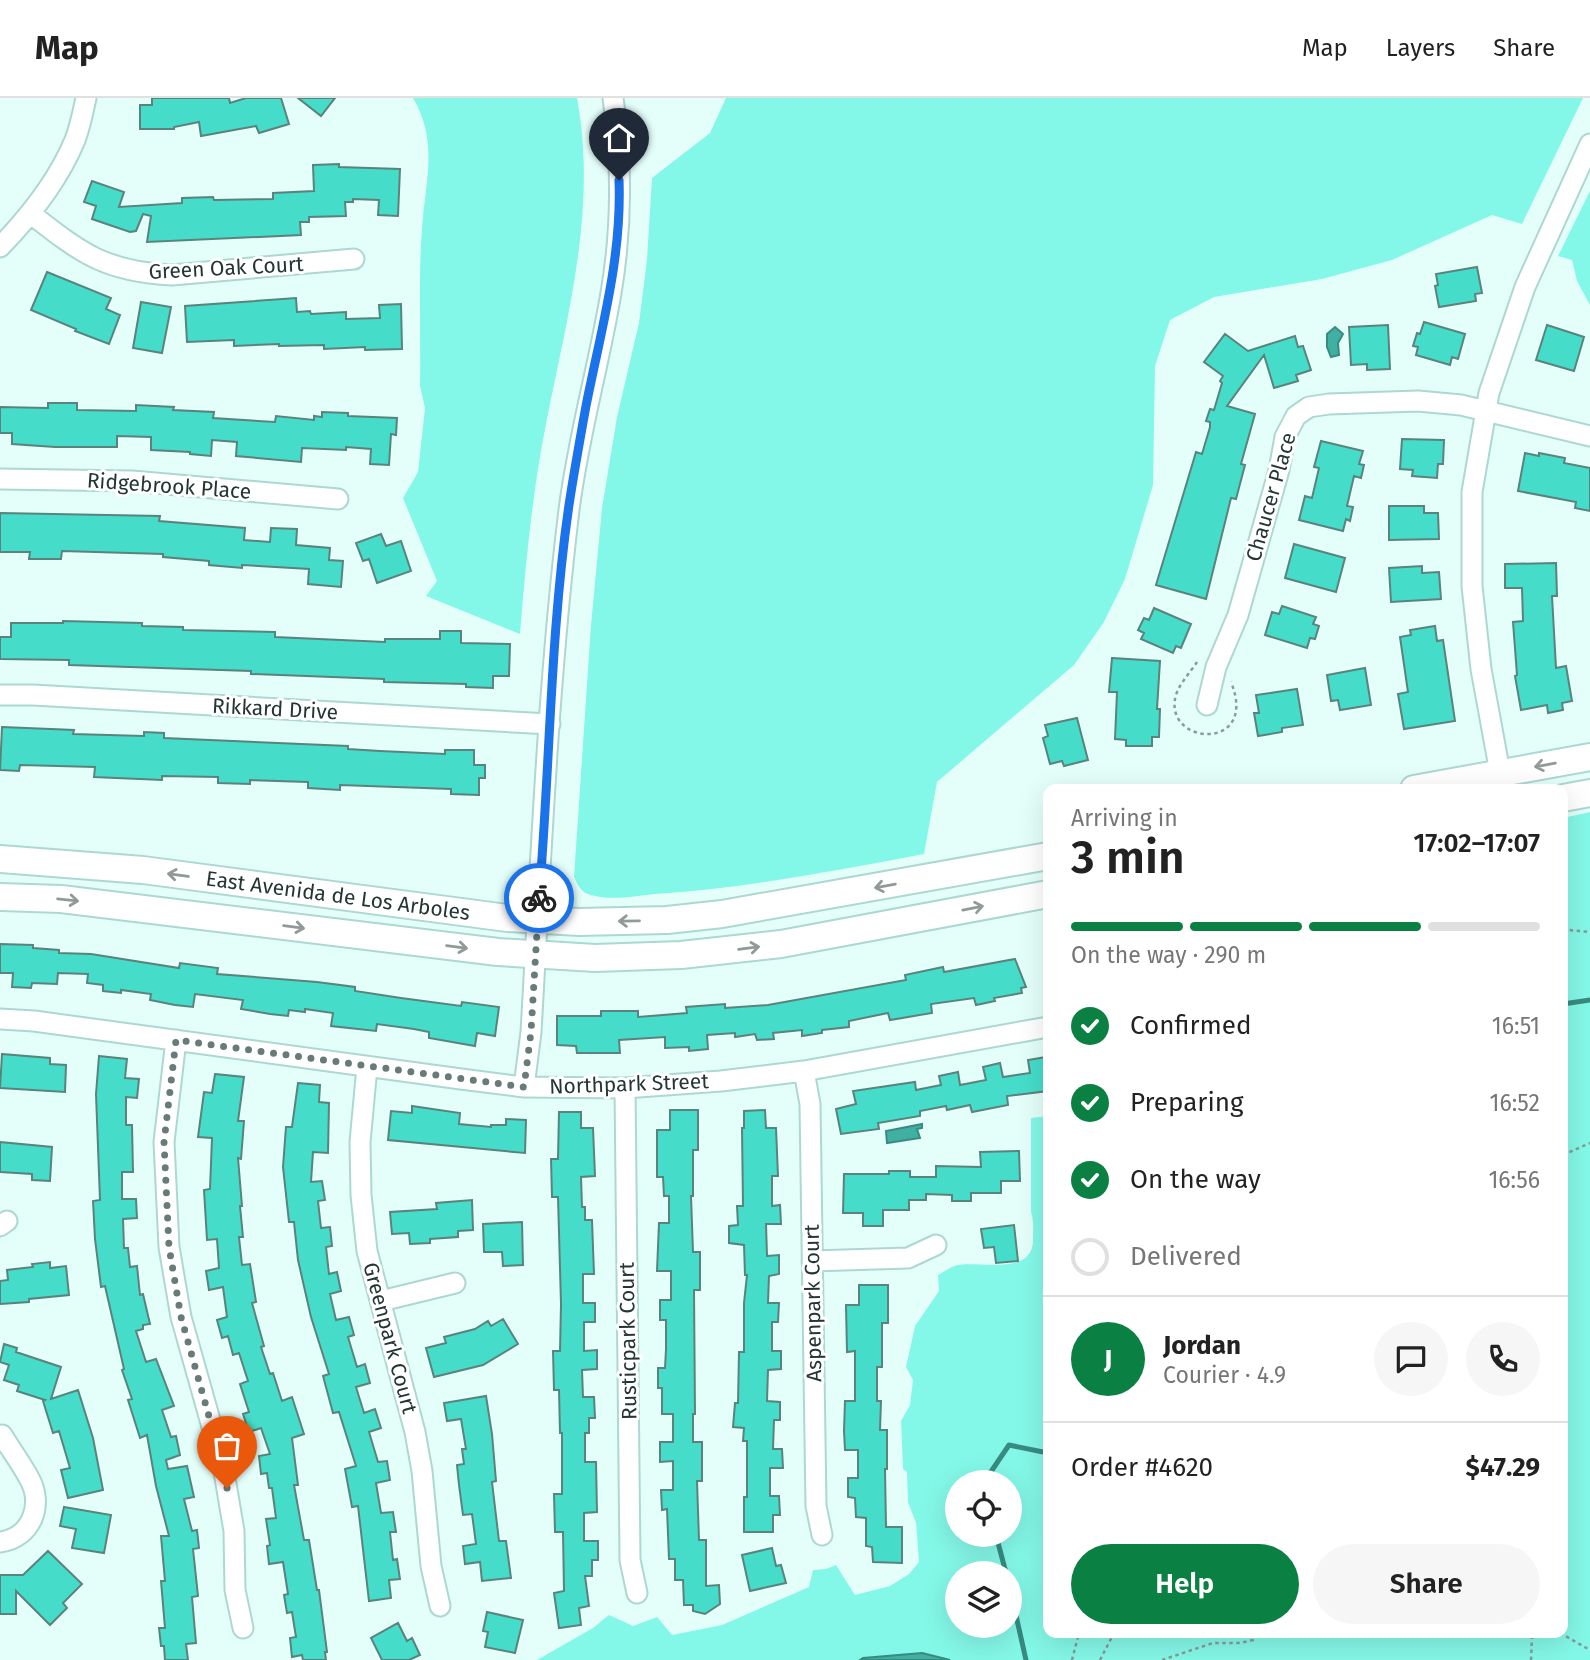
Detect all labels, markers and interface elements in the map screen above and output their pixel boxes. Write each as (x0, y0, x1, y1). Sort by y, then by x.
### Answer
text: Map (35, 28, 99, 68)
text: Map (1302, 34, 1348, 62)
text: Layers (1386, 34, 1455, 62)
text: Share (1493, 34, 1555, 62)
pin (589, 108, 649, 180)
icon: home (600, 119, 638, 157)
street label: Green Oak Court (148, 251, 305, 285)
street label: Chaucer Place (1240, 430, 1302, 564)
street label: Ridgebrook Place (86, 467, 252, 505)
street label: Rikkard Drive (211, 693, 339, 725)
one-way arrow (1534, 759, 1557, 773)
text: Arriving in (1071, 804, 1178, 832)
text: 17:02–17:07 (1413, 828, 1540, 859)
text: 3 min (1071, 830, 1185, 885)
courier (504, 863, 574, 933)
street label: East Avenida de Los Arboles (204, 865, 472, 926)
one-way arrow (167, 868, 190, 881)
icon: bike (520, 879, 558, 917)
one-way arrow (874, 880, 897, 894)
one-way arrow (56, 894, 79, 907)
one-way arrow (961, 901, 984, 915)
one-way arrow (618, 914, 641, 927)
one-way arrow (282, 920, 305, 933)
one-way arrow (445, 940, 468, 953)
text: On the way · 290 m (1071, 941, 1266, 969)
one-way arrow (737, 942, 760, 955)
icon: check (1071, 1007, 1109, 1045)
text: Confirmed (1130, 1010, 1251, 1041)
text: 16:51 (1492, 1012, 1540, 1040)
street label: Northpark Street (549, 1068, 710, 1100)
icon: check (1071, 1084, 1109, 1122)
text: Preparing (1130, 1087, 1243, 1118)
text: 16:52 (1490, 1089, 1540, 1117)
icon: check (1071, 1161, 1109, 1199)
text: On the way (1130, 1164, 1261, 1195)
text: 16:56 (1488, 1166, 1540, 1194)
street label: Aspenpark Court (799, 1224, 827, 1382)
text: Delivered (1130, 1241, 1242, 1272)
street label: Greenpark Court (357, 1260, 423, 1417)
street label: Rusticpark Court (614, 1261, 642, 1420)
button: chat (1374, 1322, 1448, 1396)
button: phone (1466, 1322, 1540, 1396)
text: Jordan (1163, 1330, 1241, 1361)
text: J (1104, 1344, 1112, 1375)
text: Courier · 4.9 (1163, 1361, 1286, 1389)
pin (197, 1416, 257, 1488)
icon: bag (208, 1427, 246, 1465)
text: Order #4620 (1071, 1452, 1213, 1483)
text: $47.29 (1466, 1452, 1540, 1483)
map controls (945, 1470, 1022, 1638)
button: locate (945, 1470, 1022, 1547)
button: Help (1071, 1544, 1299, 1624)
button: Share (1313, 1544, 1540, 1624)
button: layers (945, 1561, 1022, 1638)

